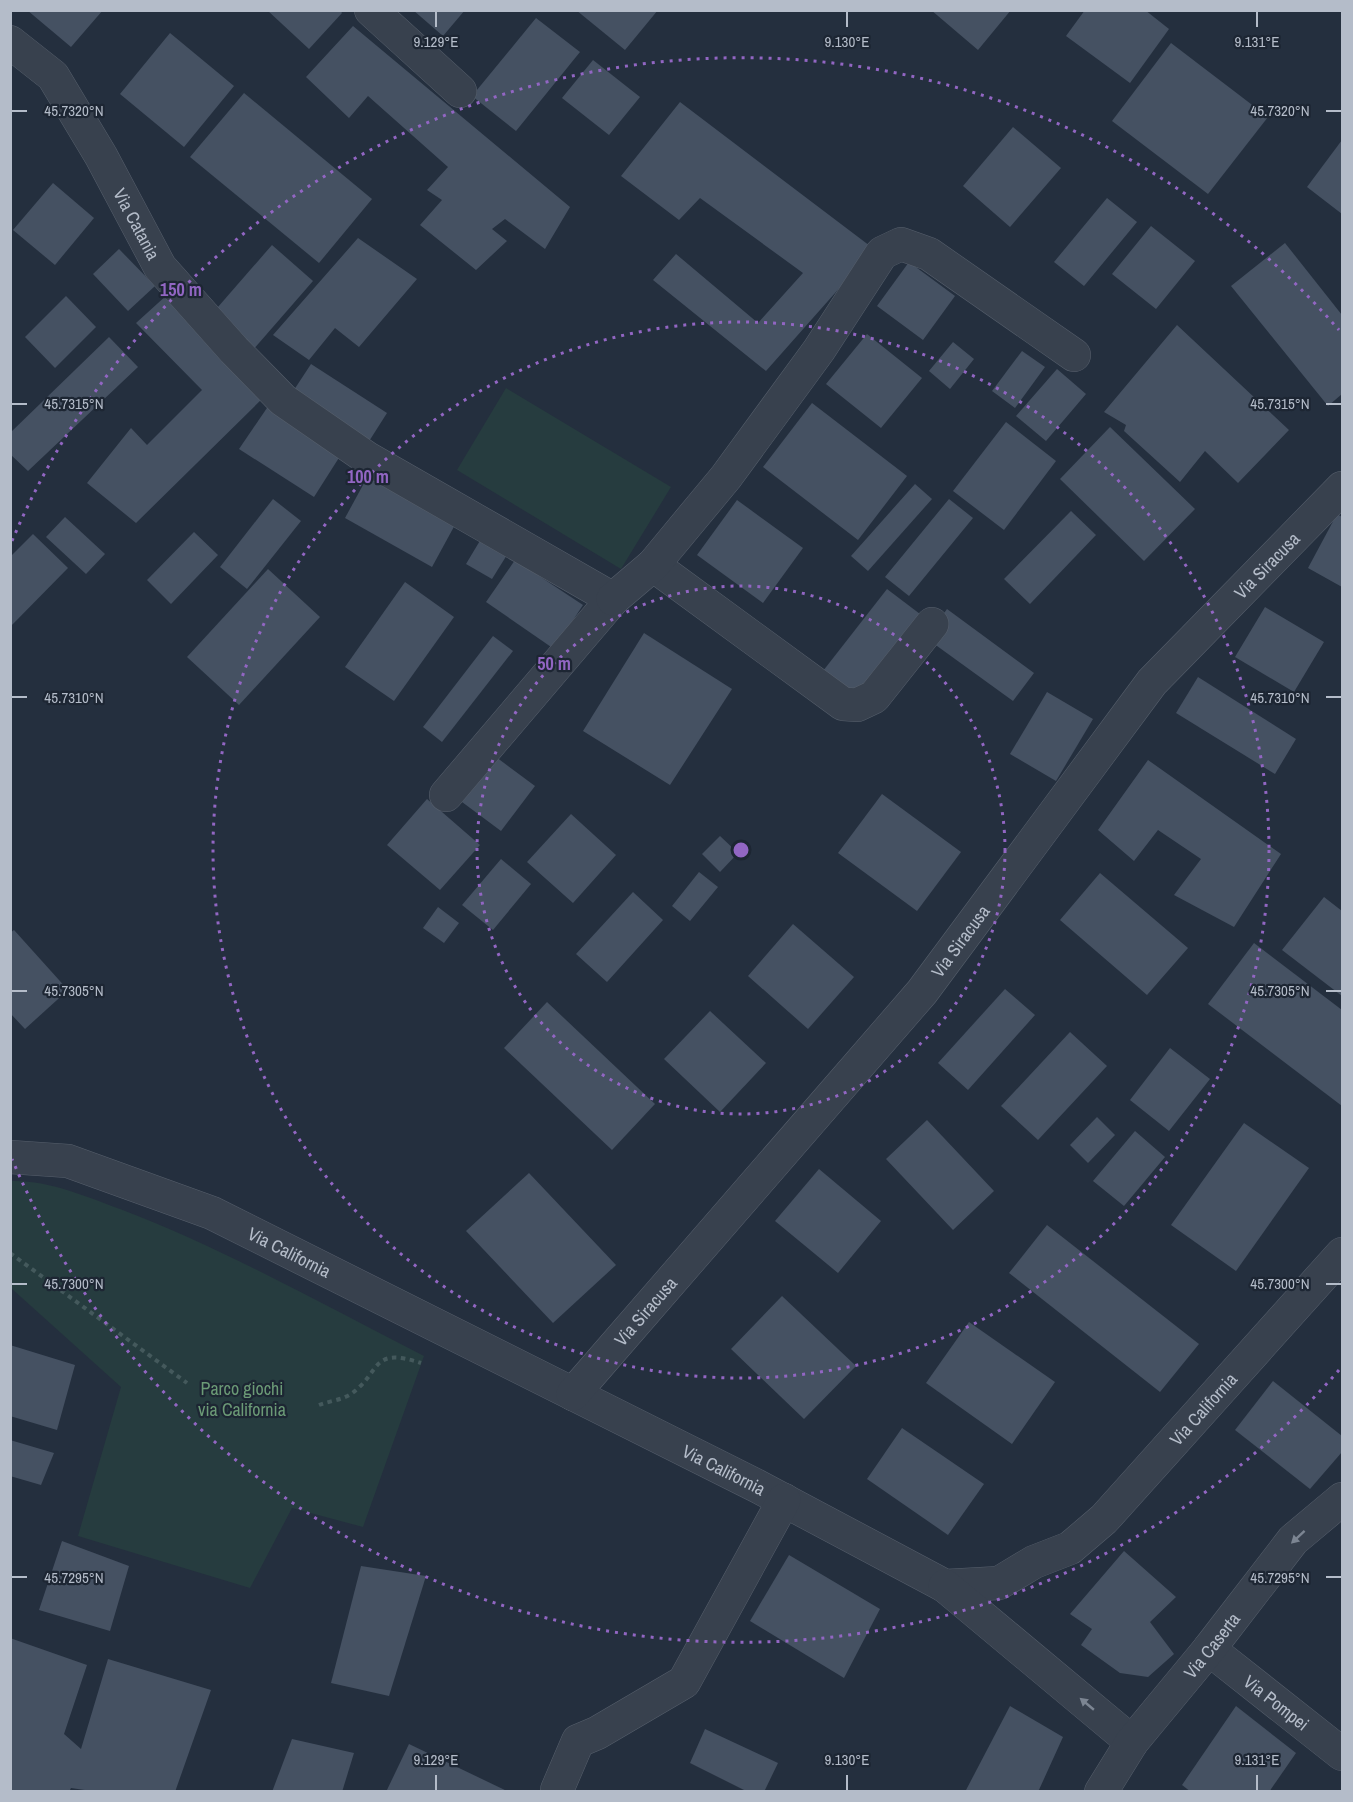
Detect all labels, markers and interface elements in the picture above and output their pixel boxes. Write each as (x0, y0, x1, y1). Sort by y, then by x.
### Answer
text: 9.129°E (414, 31, 459, 52)
text: 9.130°E (825, 31, 870, 52)
text: 9.131°E (1235, 31, 1280, 52)
text: 45.7320°N (44, 100, 104, 121)
text: 45.7320°N (1250, 100, 1310, 121)
street label: Via Catania (108, 184, 166, 264)
text: 150 m (160, 277, 202, 302)
text: 45.7315°N (44, 393, 104, 414)
text: 45.7315°N (1250, 393, 1310, 414)
text: 100 m (347, 464, 389, 489)
street label: Via Siracusa (1228, 526, 1305, 604)
text: 50 m (537, 651, 571, 676)
text: 45.7310°N (44, 687, 104, 708)
text: 45.7310°N (1250, 687, 1310, 708)
centre of rings (731, 840, 751, 860)
street label: Via Siracusa (925, 900, 995, 982)
text: 45.7305°N (44, 980, 104, 1001)
text: 45.7305°N (1250, 980, 1310, 1001)
street label: Via California (244, 1221, 335, 1283)
street label: Via Siracusa (608, 1271, 682, 1351)
text: 45.7300°N (44, 1273, 104, 1294)
text: 45.7300°N (1250, 1273, 1310, 1294)
street label: Via California (1164, 1367, 1242, 1451)
park label: Parco giochi via California (198, 1376, 286, 1422)
street label: Via California (678, 1438, 770, 1501)
one-way arrow (1290, 1530, 1305, 1544)
text: 45.7295°N (44, 1567, 104, 1588)
text: 45.7295°N (1250, 1567, 1310, 1588)
street label: Via Caserta (1177, 1607, 1245, 1684)
street label: Via Pompei (1239, 1669, 1314, 1736)
one-way arrow (1079, 1698, 1095, 1711)
text: 9.129°E (414, 1749, 459, 1770)
text: 9.130°E (825, 1749, 870, 1770)
text: 9.131°E (1235, 1749, 1280, 1770)

